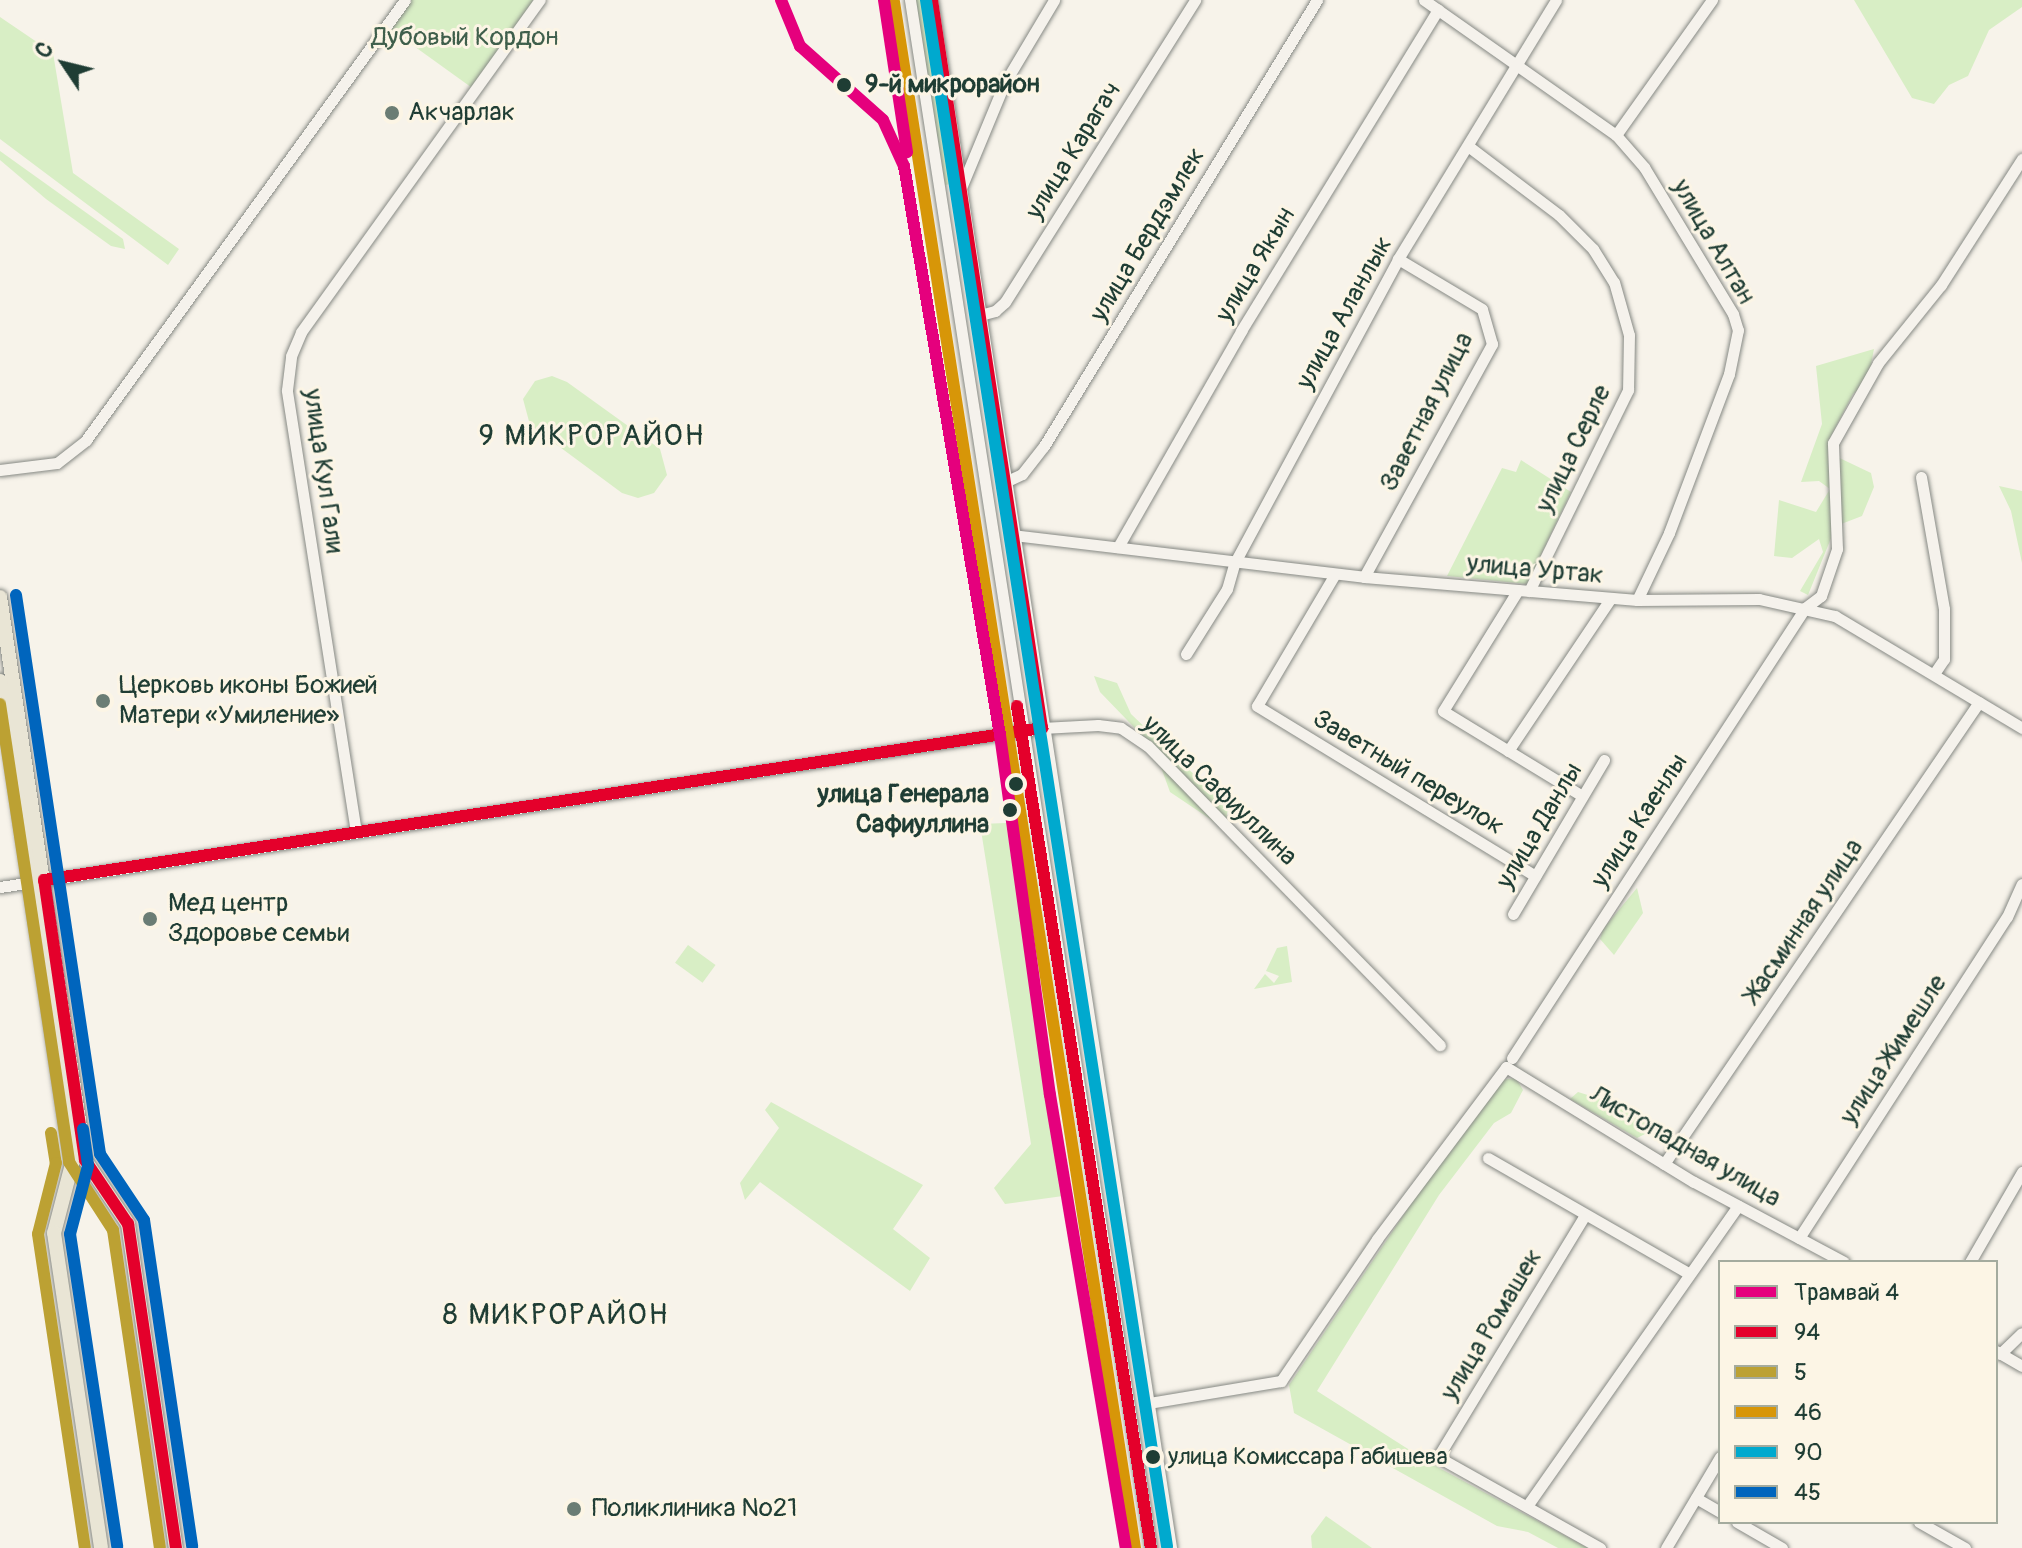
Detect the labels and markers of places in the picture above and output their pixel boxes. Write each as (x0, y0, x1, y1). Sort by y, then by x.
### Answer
place label: 9-й микрорайон (865, 69, 1040, 101)
marker: 9-й микрорайон (830, 71, 858, 99)
place label: Акчарлак (408, 97, 515, 129)
marker: Акчарлак (383, 104, 401, 122)
place label: Церковь иконы Божией Матери «Умиление» (119, 670, 378, 732)
marker: Церковь иконы Божией Матери «Умиление» (94, 692, 112, 710)
unlabelled marker (1008, 776, 1024, 792)
place label: улица Генерала Сафиуллина (817, 779, 989, 840)
marker: улица Генерала Сафиуллина (996, 796, 1024, 824)
place label: Мед центр Здоровье семьи (168, 888, 349, 950)
marker: Мед центр Здоровье семьи (139, 908, 161, 930)
place label: улица Комиссара Габишева (1168, 1443, 1448, 1471)
marker: улица Комиссара Габишева (1145, 1449, 1161, 1465)
place label: Поликлиника №21 (592, 1493, 797, 1525)
marker: Поликлиника №21 (563, 1498, 585, 1520)

